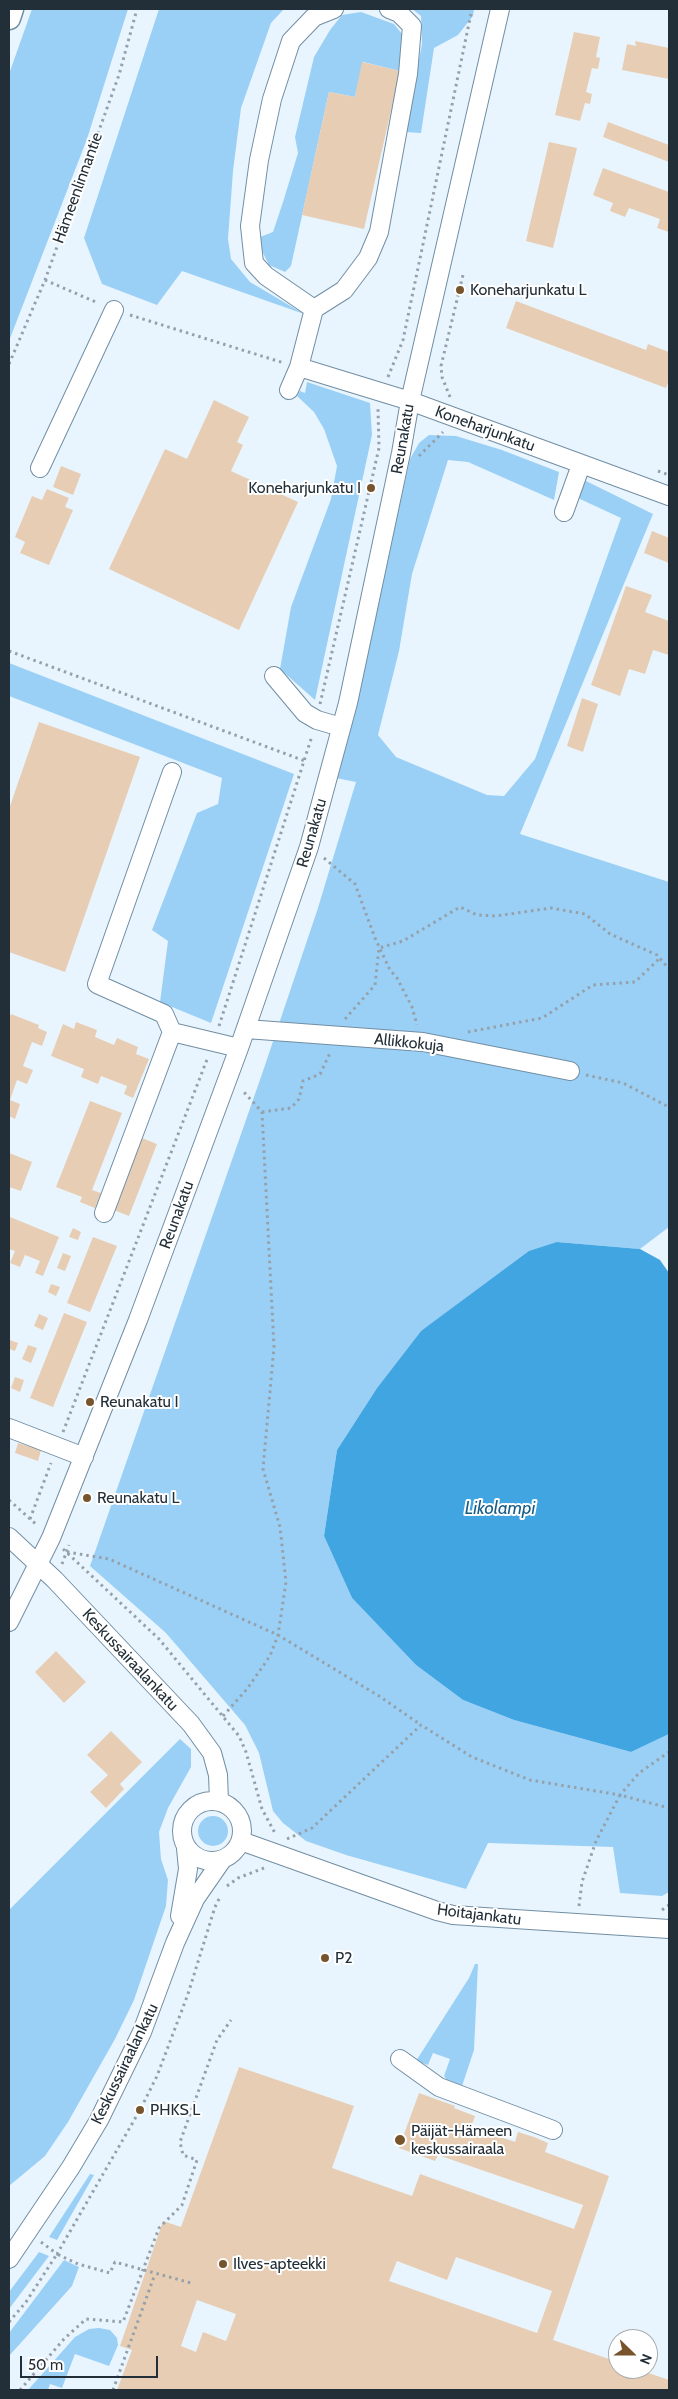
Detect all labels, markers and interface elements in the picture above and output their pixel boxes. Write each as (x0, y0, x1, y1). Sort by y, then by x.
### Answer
street label: Hämeenlinnantie (49, 130, 107, 246)
place label: Koneharjunkatu L (470, 280, 587, 300)
marker: Koneharjunkatu L (454, 284, 466, 296)
street label: Reunakatu (387, 402, 419, 476)
street label: Koneharjunkatu (432, 402, 538, 456)
place label: Koneharjunkatu I (248, 478, 361, 498)
marker: Koneharjunkatu I (365, 482, 377, 494)
street label: Reunakatu (293, 796, 331, 870)
street label: Allikkokuja (373, 1030, 445, 1056)
street label: Reunakatu (156, 1178, 198, 1252)
place label: Reunakatu I (100, 1392, 179, 1412)
marker: Reunakatu I (84, 1396, 96, 1408)
place label: Reunakatu L (97, 1488, 180, 1508)
marker: Reunakatu L (81, 1492, 93, 1504)
water label: Likolampi (465, 1498, 535, 1520)
street label: Keskussairaalankatu (78, 1605, 182, 1715)
street label: Hoitajankatu (436, 1900, 522, 1930)
place label: P2 (335, 1948, 353, 1968)
marker: P2 (319, 1952, 331, 1964)
street label: Keskussairaalankatu (87, 2000, 163, 2128)
place label: PHKS L (150, 2100, 200, 2120)
marker: PHKS L (134, 2104, 146, 2116)
place label: Päijät-Hämeen keskussairaala (411, 2121, 512, 2159)
marker: Päijät-Hämeen keskussairaala (393, 2133, 407, 2147)
place label: Ilves-apteekki (233, 2254, 326, 2274)
marker: Ilves-apteekki (217, 2258, 229, 2270)
north arrow (608, 2329, 658, 2379)
scale bar (22, 2346, 160, 2378)
text: N (636, 2351, 656, 2367)
text: 50 m (28, 2356, 63, 2374)

